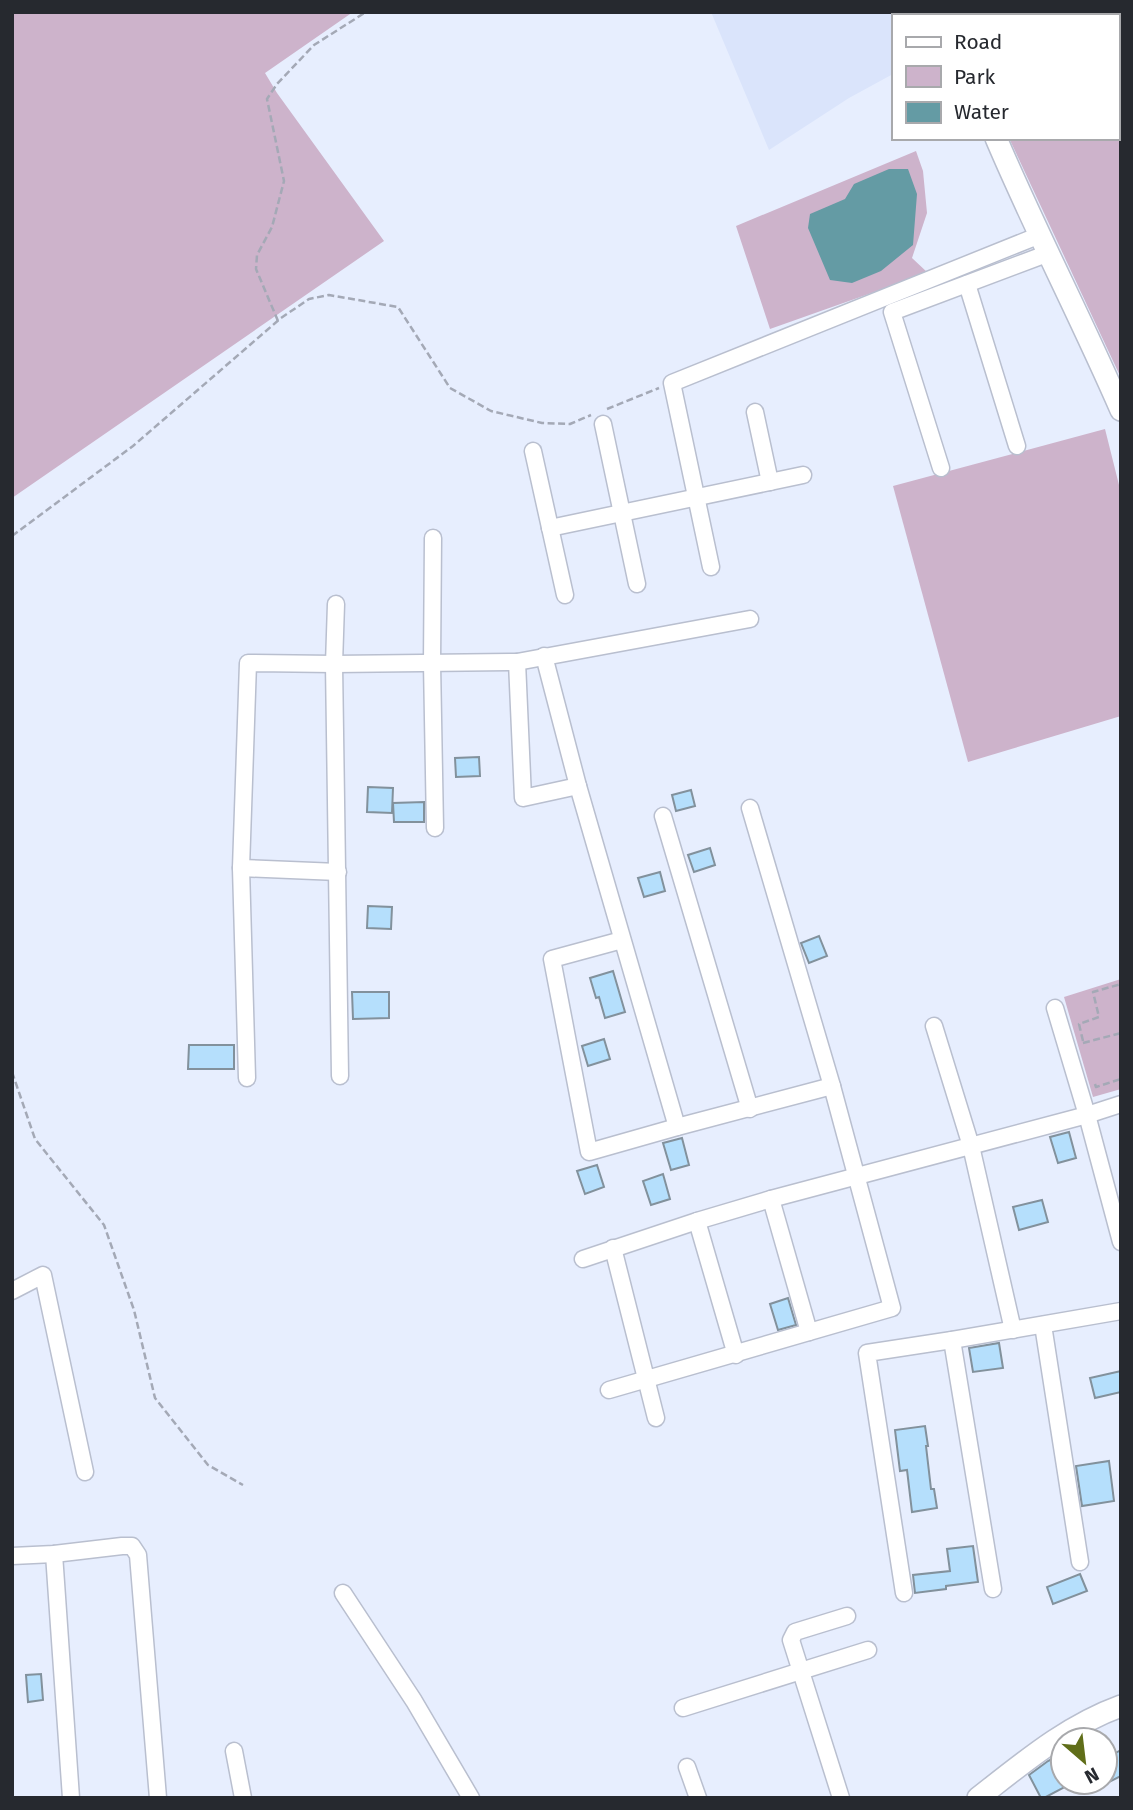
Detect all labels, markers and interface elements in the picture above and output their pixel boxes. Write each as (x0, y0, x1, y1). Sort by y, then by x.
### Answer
legend (892, 14, 1119, 140)
text: Road (954, 29, 1002, 55)
text: Park (954, 64, 996, 90)
text: Water (954, 99, 1009, 125)
north arrow (1049, 1726, 1119, 1796)
text: N (1081, 1762, 1103, 1789)

